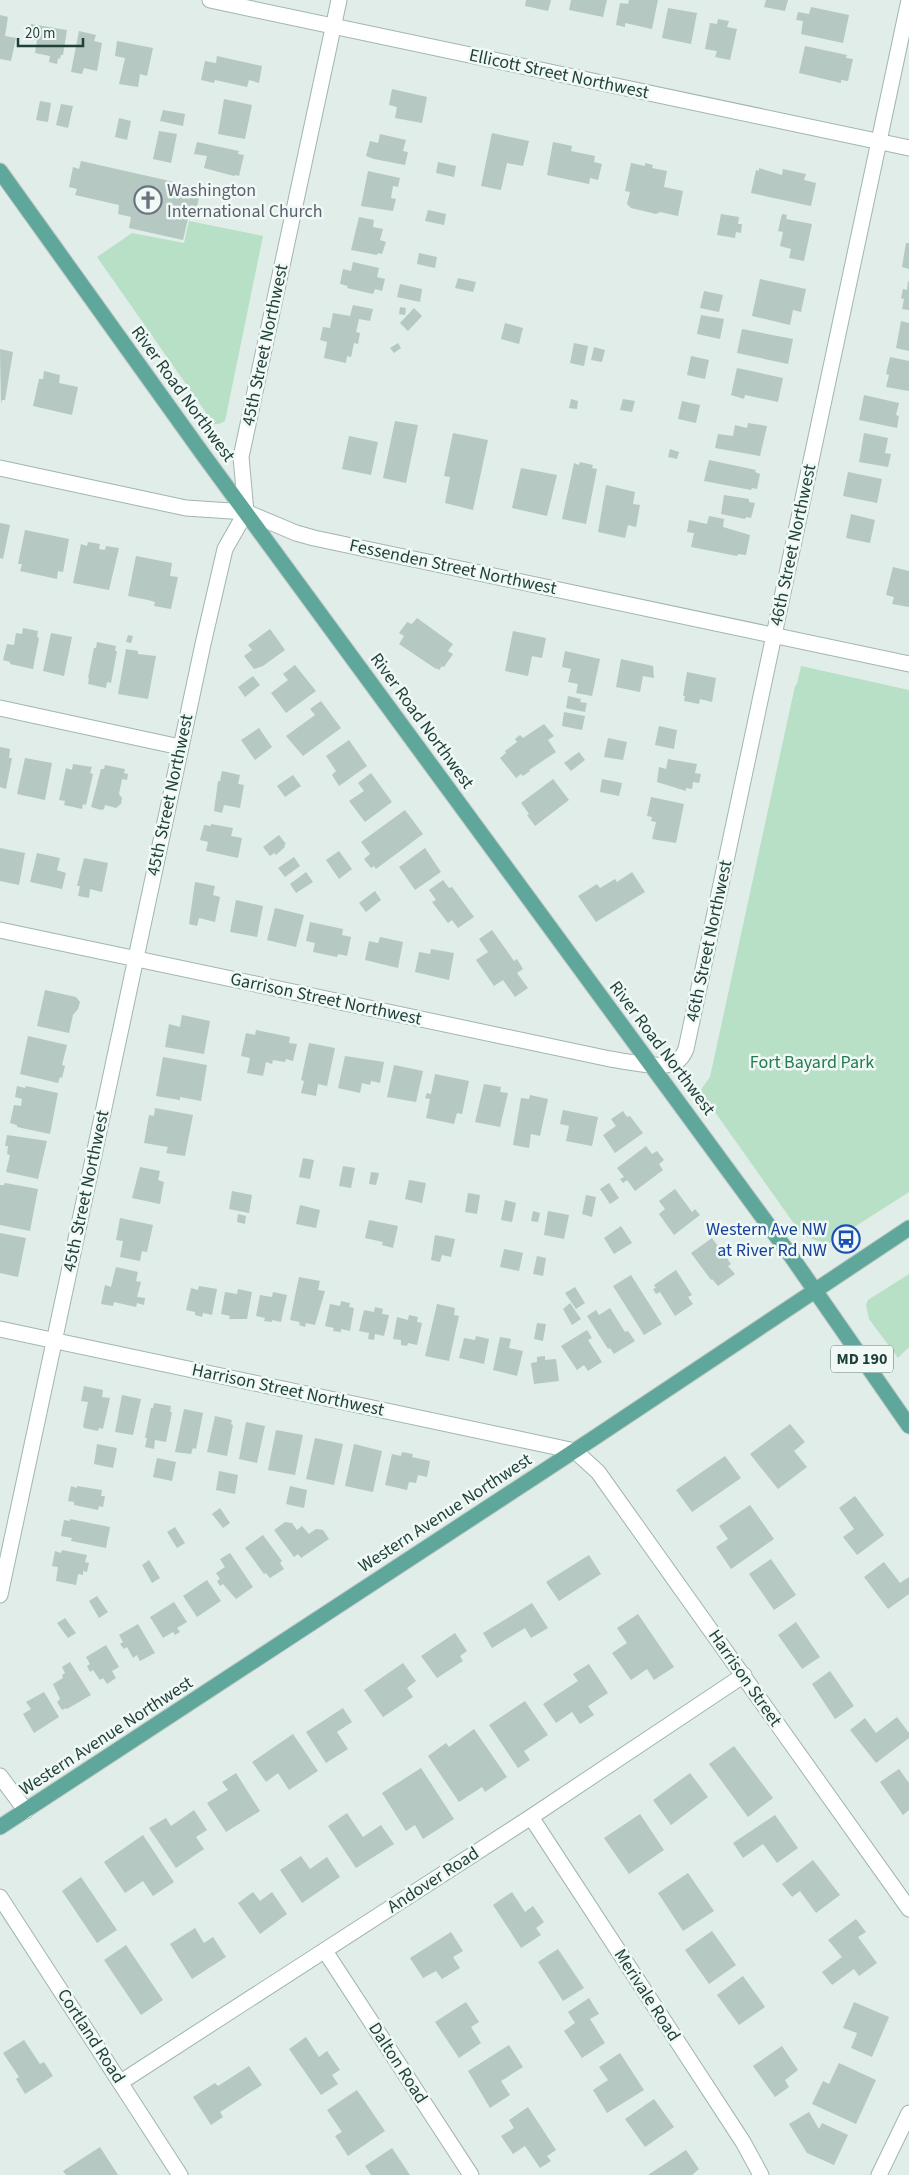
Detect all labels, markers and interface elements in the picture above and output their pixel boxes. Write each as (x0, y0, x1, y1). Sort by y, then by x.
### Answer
scale bar (18, 15, 82, 47)
text: 20 m (25, 23, 55, 44)
street label: Ellicott Street Northwest (467, 43, 651, 105)
place label: Washington International Church (167, 178, 323, 224)
church icon: Washington International Church (133, 185, 163, 215)
street label: 45th Street Northwest (236, 262, 294, 428)
street label: River Road Northwest (125, 321, 241, 467)
street label: 46th Street Northwest (764, 462, 822, 628)
street label: Fessenden Street Northwest (347, 533, 559, 601)
street label: River Road Northwest (364, 648, 480, 794)
street label: 45th Street Northwest (141, 712, 199, 878)
street label: 46th Street Northwest (680, 858, 738, 1024)
street label: Garrison Street Northwest (228, 966, 424, 1032)
street label: River Road Northwest (603, 976, 721, 1120)
park label: Fort Bayard Park (750, 1050, 874, 1075)
street label: 45th Street Northwest (57, 1108, 115, 1274)
place label: Western Ave NW at River Rd NW (706, 1217, 827, 1263)
bus stop icon: Western Ave NW at River Rd NW (831, 1224, 861, 1254)
road number: MD 190 (831, 1346, 893, 1372)
street label: Harrison Street Northwest (190, 1357, 386, 1423)
street label: Western Avenue Northwest (353, 1447, 537, 1579)
street label: Harrison Street (702, 1624, 788, 1732)
street label: Western Avenue Northwest (14, 1670, 198, 1802)
street label: Andover Road (382, 1841, 484, 1919)
street label: Merivale Road (608, 1944, 686, 2046)
street label: Cortland Road (51, 1984, 131, 2088)
street label: Dalton Road (362, 2017, 434, 2109)

